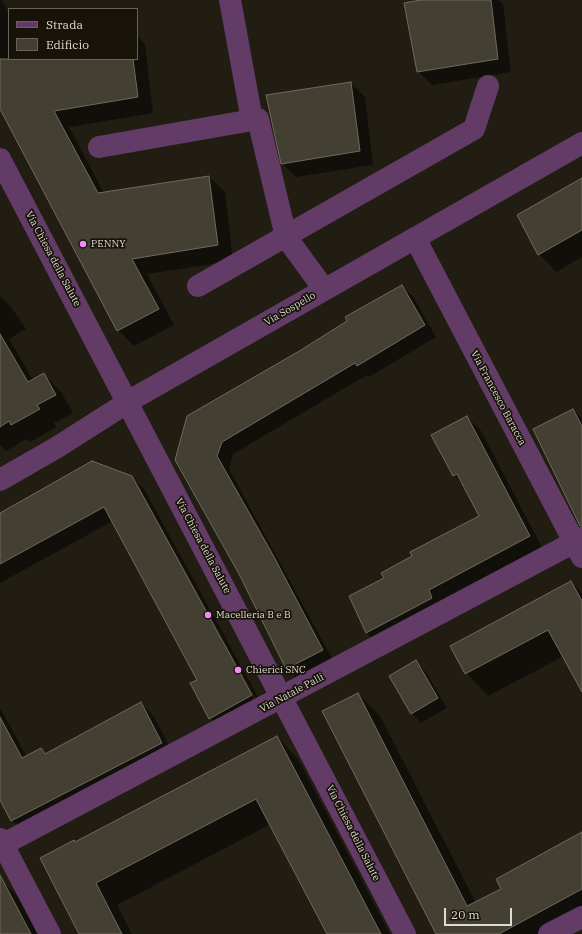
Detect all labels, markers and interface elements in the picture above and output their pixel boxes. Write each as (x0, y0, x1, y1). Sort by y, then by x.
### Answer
legend (8, 8, 138, 60)
text: Strada (46, 17, 83, 32)
text: Edificio (46, 37, 89, 52)
street label: Via Chiesa della Salute (23, 209, 83, 309)
place label: PENNY (91, 238, 126, 250)
marker: PENNY (78, 239, 88, 249)
street label: Via Sospello (262, 290, 318, 328)
street label: Via Francesco Baracca (468, 349, 528, 447)
street label: Via Chiesa della Salute (173, 496, 233, 596)
place label: Macelleria B e B (216, 609, 291, 621)
marker: Macelleria B e B (203, 610, 213, 620)
place label: Chierici SNC (246, 664, 306, 676)
marker: Chierici SNC (233, 665, 243, 675)
street label: Via Natale Palli (258, 671, 326, 715)
street label: Via Chiesa della Salute (324, 783, 382, 883)
scale bar (446, 900, 514, 926)
text: 20 m (451, 907, 480, 922)

